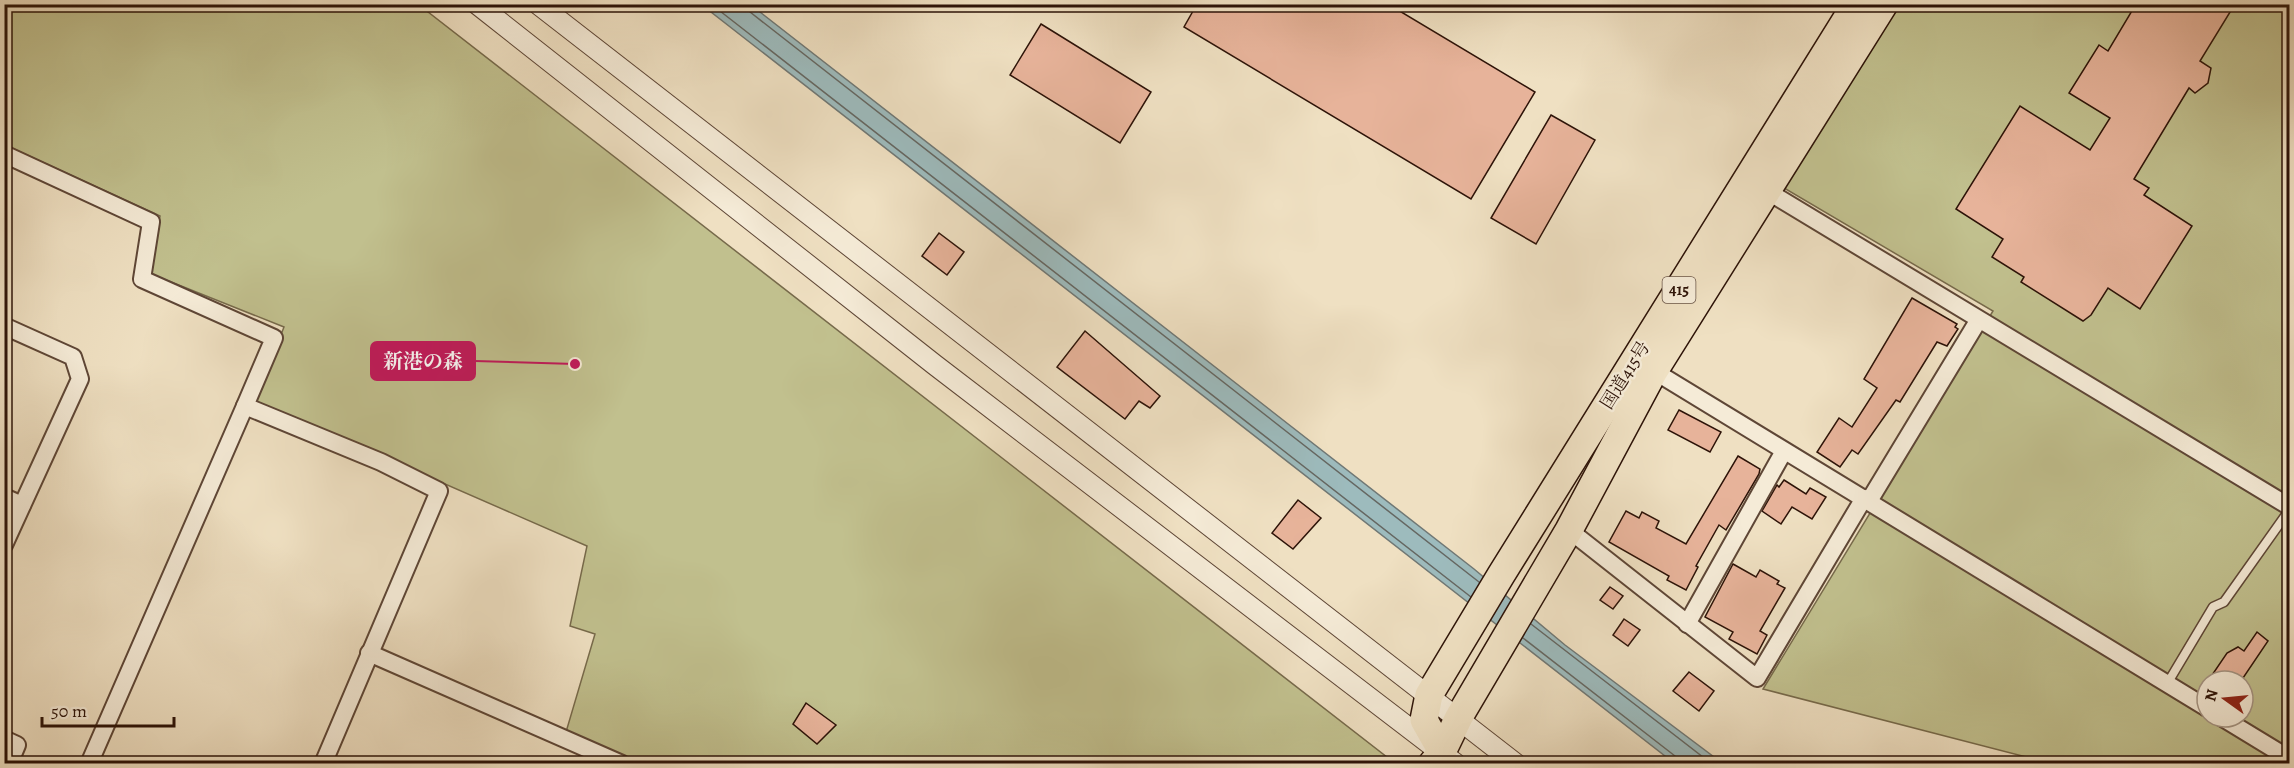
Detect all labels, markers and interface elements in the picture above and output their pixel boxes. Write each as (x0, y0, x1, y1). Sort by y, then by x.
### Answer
road number: 415 (1662, 277, 1696, 303)
street label: 国道415号 (1595, 336, 1655, 414)
callout: 新港の森 (371, 342, 475, 380)
text: 新港の森 (383, 348, 463, 375)
north arrow (2195, 669, 2255, 729)
text: N (2199, 687, 2224, 704)
scale bar (42, 690, 174, 728)
text: 50 m (51, 699, 87, 723)

